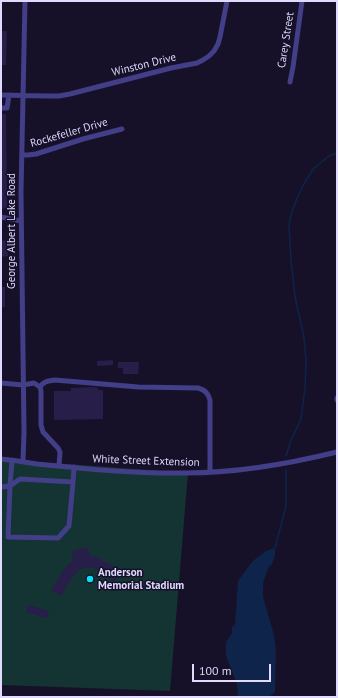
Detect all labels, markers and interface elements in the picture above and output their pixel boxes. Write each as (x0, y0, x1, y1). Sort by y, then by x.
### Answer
street label: Carey Street (275, 11, 297, 69)
street label: Winston Drive (110, 51, 178, 79)
street label: Rockefeller Drive (29, 116, 109, 150)
street label: George Albert Lake Road (5, 173, 19, 289)
street label: White Street Extension (92, 453, 200, 469)
place label: Anderson Memorial Stadium (98, 566, 184, 592)
marker: Anderson Memorial Stadium (85, 574, 95, 584)
scale bar (194, 656, 273, 682)
text: 100 m (199, 663, 232, 678)

